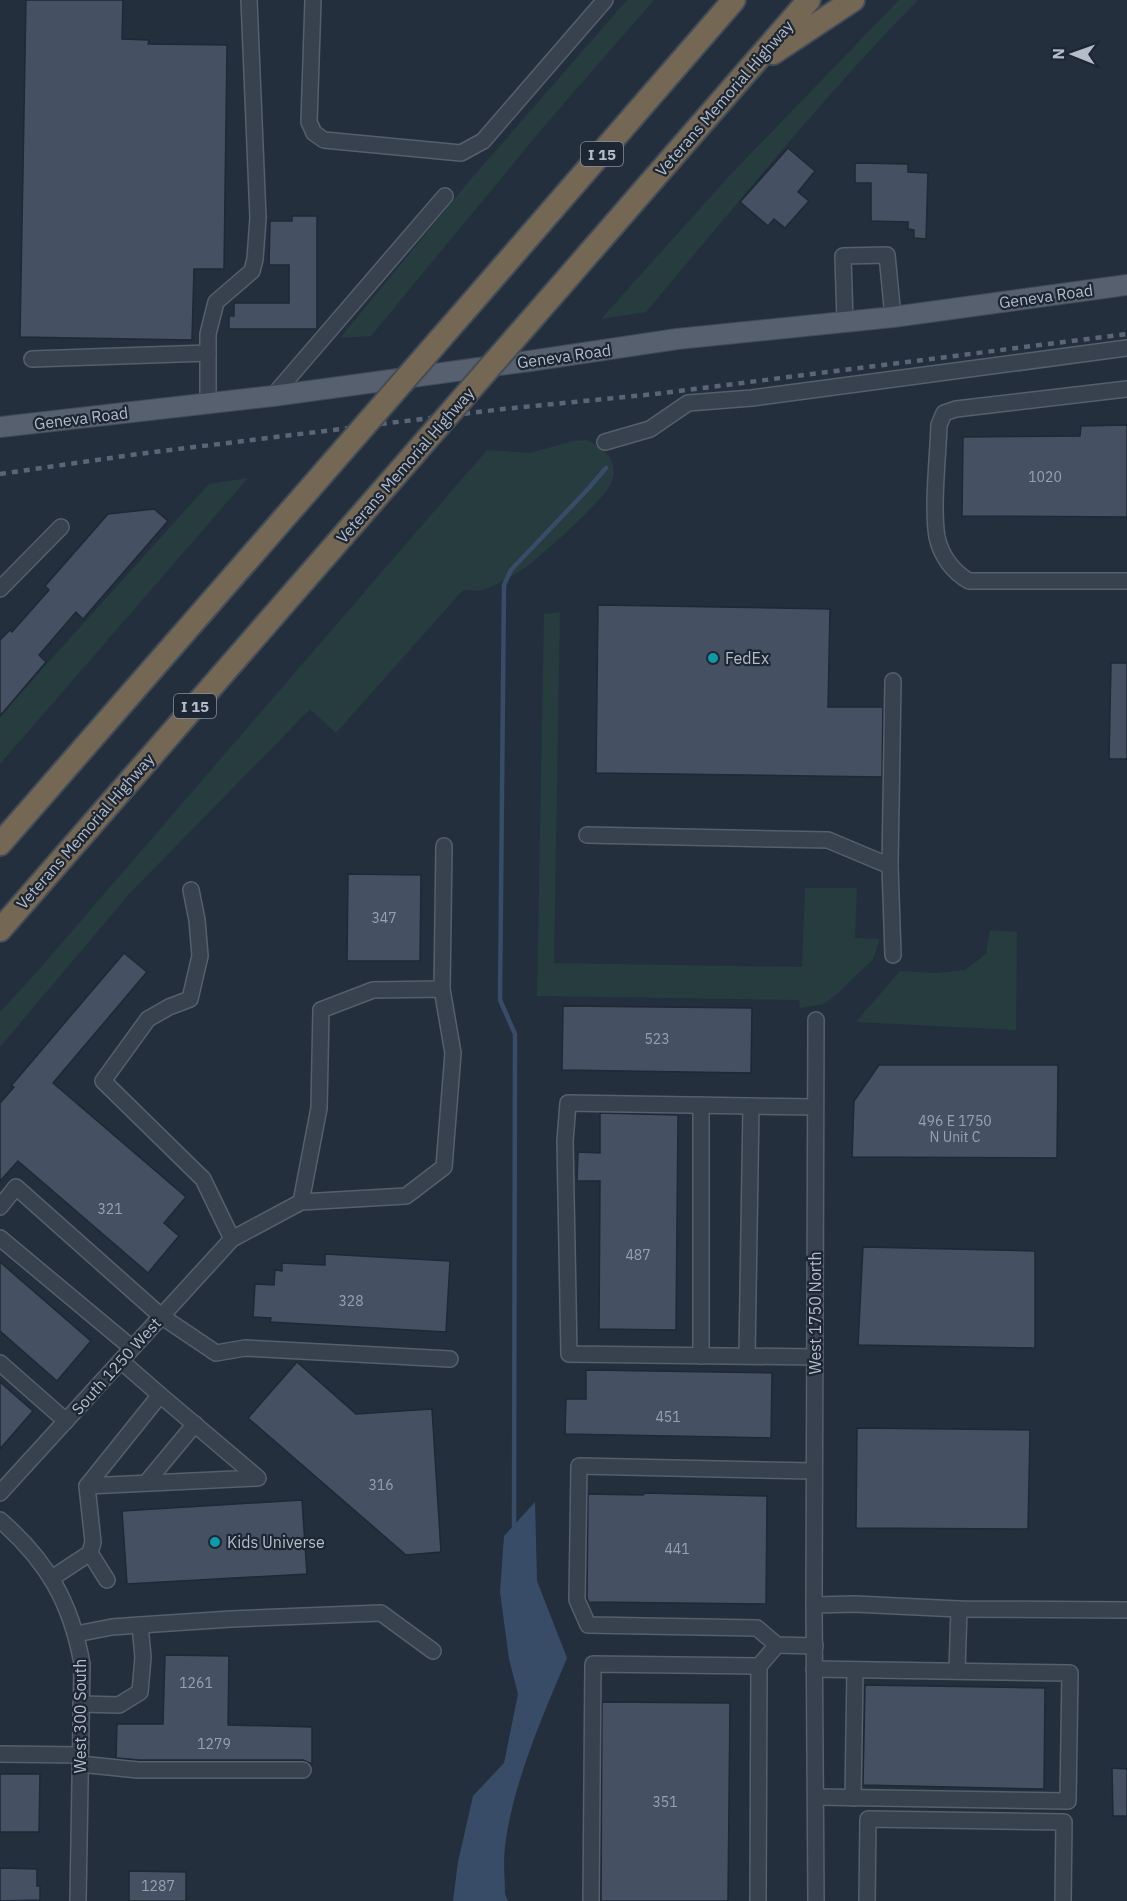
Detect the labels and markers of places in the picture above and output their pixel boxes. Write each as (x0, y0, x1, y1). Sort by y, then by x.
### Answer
place label: FedEx (725, 648, 769, 668)
marker: FedEx (706, 651, 720, 665)
place label: Kids Universe (227, 1532, 325, 1552)
marker: Kids Universe (208, 1535, 222, 1549)

